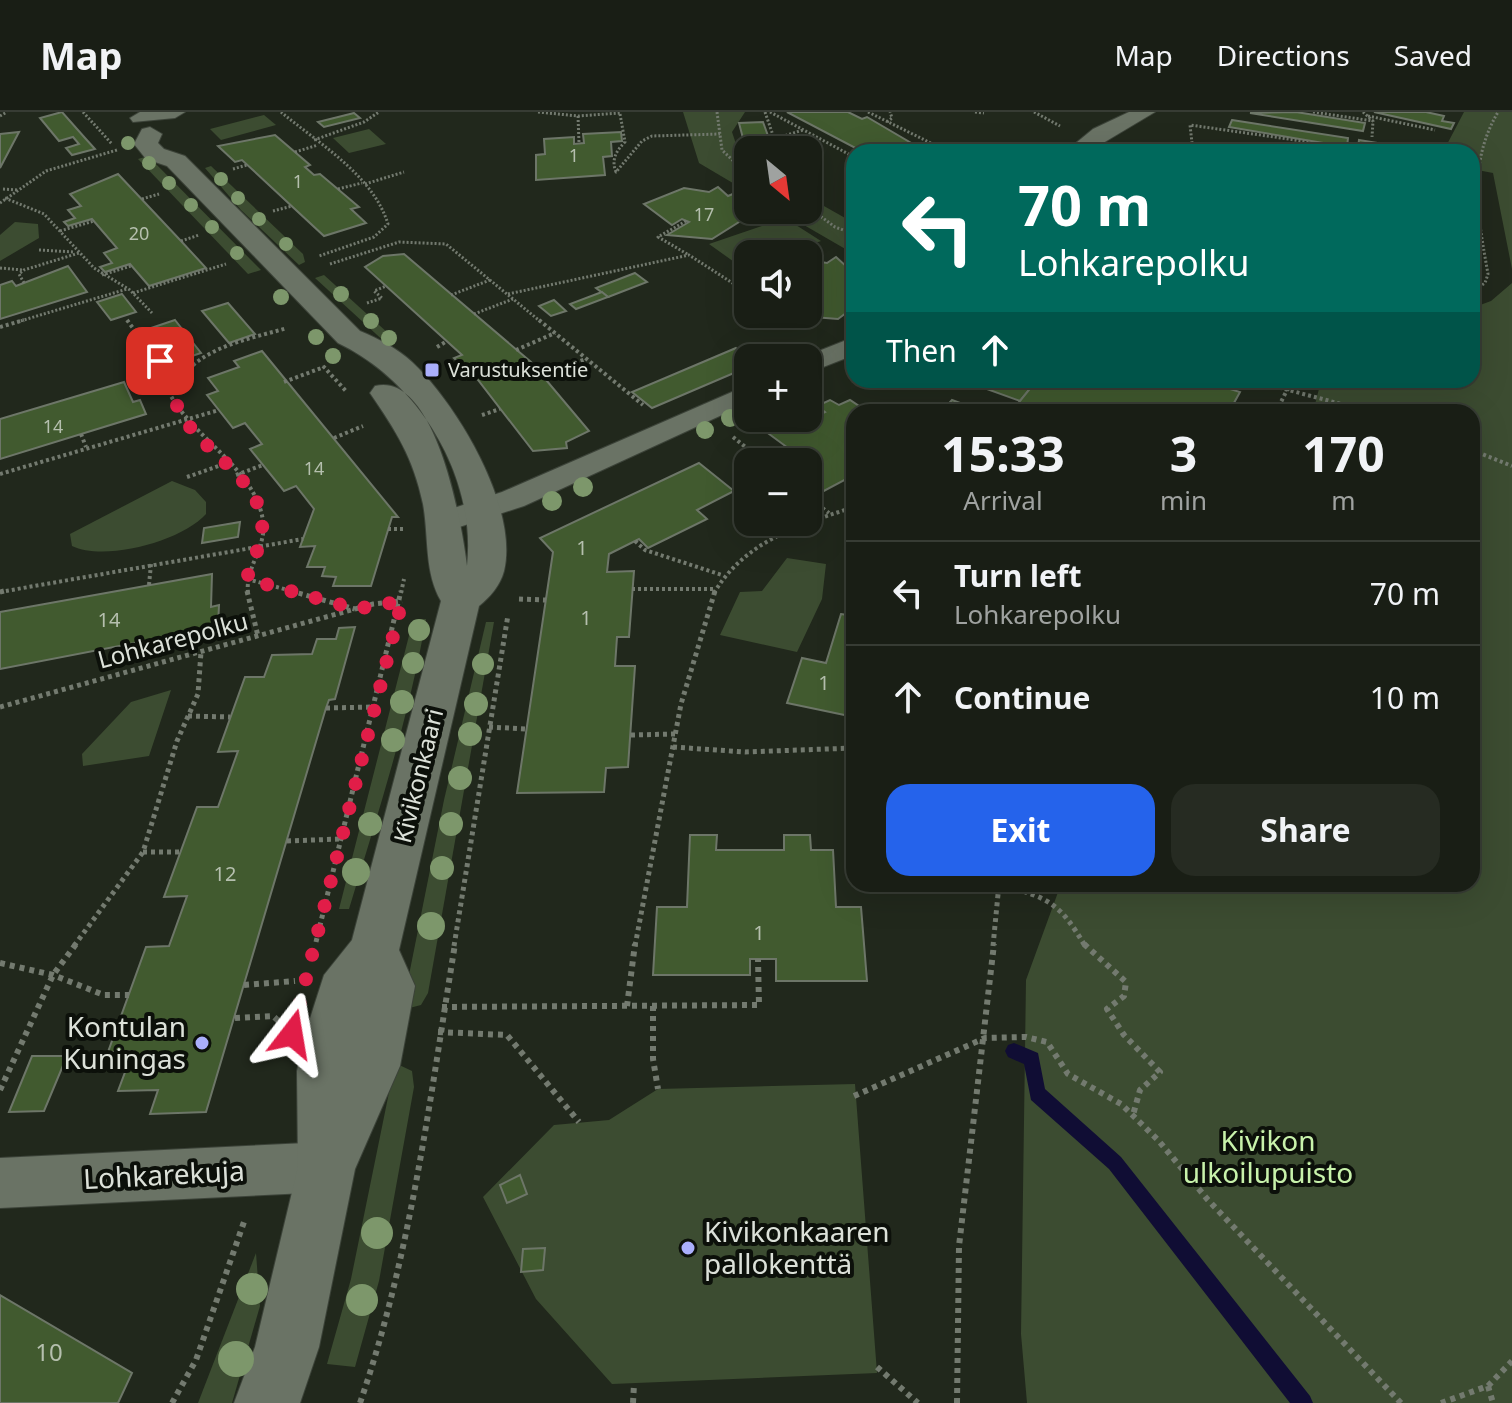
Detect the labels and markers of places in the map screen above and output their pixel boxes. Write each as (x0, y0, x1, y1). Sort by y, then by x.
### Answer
pin (126, 327, 194, 395)
place label: Varustuksentie (448, 356, 588, 383)
marker: Varustuksentie (423, 361, 441, 379)
place label: Kontulan Kuningas (63, 1007, 186, 1077)
marker: Kontulan Kuningas (193, 1034, 211, 1052)
place label: Kivikonkaaren pallokenttä (704, 1212, 890, 1282)
marker: Kivikonkaaren pallokenttä (679, 1239, 697, 1257)

